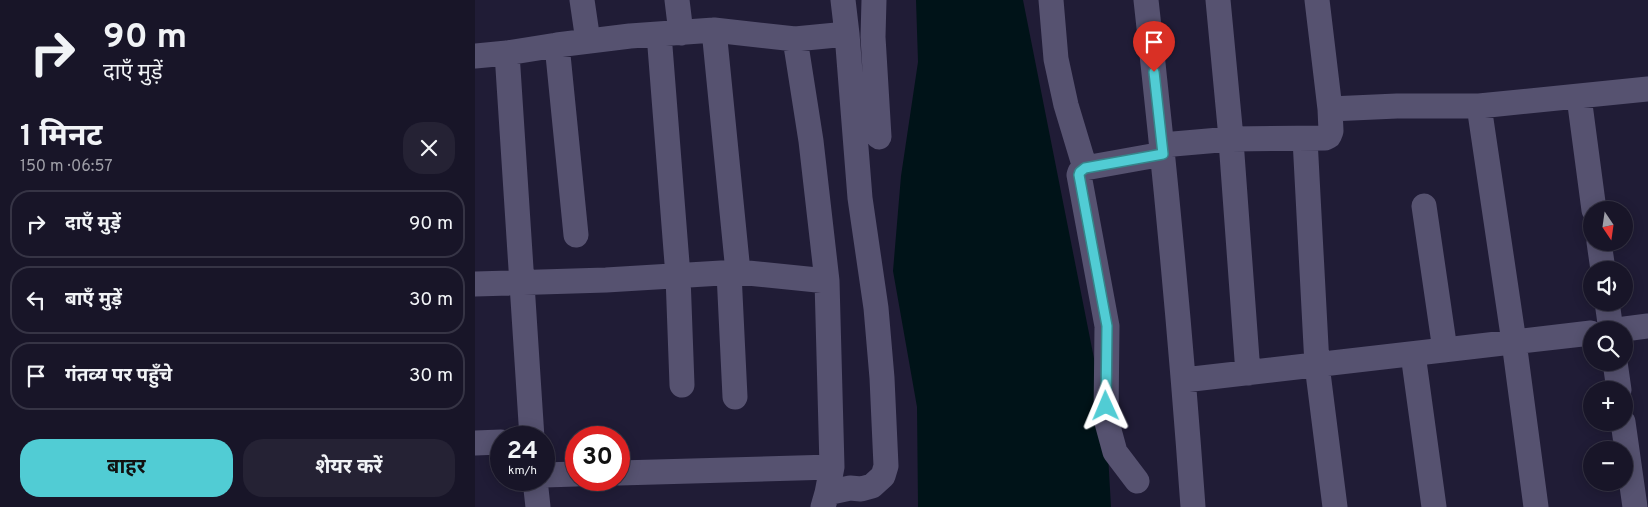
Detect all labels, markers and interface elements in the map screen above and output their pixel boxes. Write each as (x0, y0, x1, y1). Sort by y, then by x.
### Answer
text: 90 m (103, 16, 187, 60)
icon: right (20, 20, 85, 85)
pin (1133, 21, 1175, 72)
icon: arrive (1140, 28, 1168, 56)
text: दाएँ मुड़ें (103, 60, 163, 87)
text: 1 मिनट (20, 119, 102, 156)
button: close (403, 122, 455, 174)
text: 150 m · 06:57 (20, 157, 113, 177)
north arrow (1583, 201, 1633, 251)
map controls (1583, 201, 1633, 491)
icon: right (22, 210, 50, 238)
text: दाएँ मुड़ें (65, 212, 121, 236)
text: 90 m (409, 212, 453, 236)
button: sound (1583, 261, 1633, 311)
icon: left (22, 286, 50, 314)
text: बाएँ मुड़ें (65, 288, 122, 312)
text: 30 m (409, 288, 453, 312)
button: search (1583, 321, 1633, 371)
icon: arrive (22, 362, 50, 390)
text: गंतव्य पर पहुँचे (65, 364, 172, 388)
text: 30 m (409, 364, 453, 388)
position arrow (1079, 379, 1131, 431)
button: + (1583, 381, 1633, 431)
speed limit sign: 30 (565, 426, 630, 491)
text: 24 (507, 436, 538, 468)
button: बाहर (20, 439, 233, 497)
button: शेयर करें (243, 439, 455, 497)
button: − (1583, 441, 1633, 491)
text: km/h (508, 463, 537, 479)

